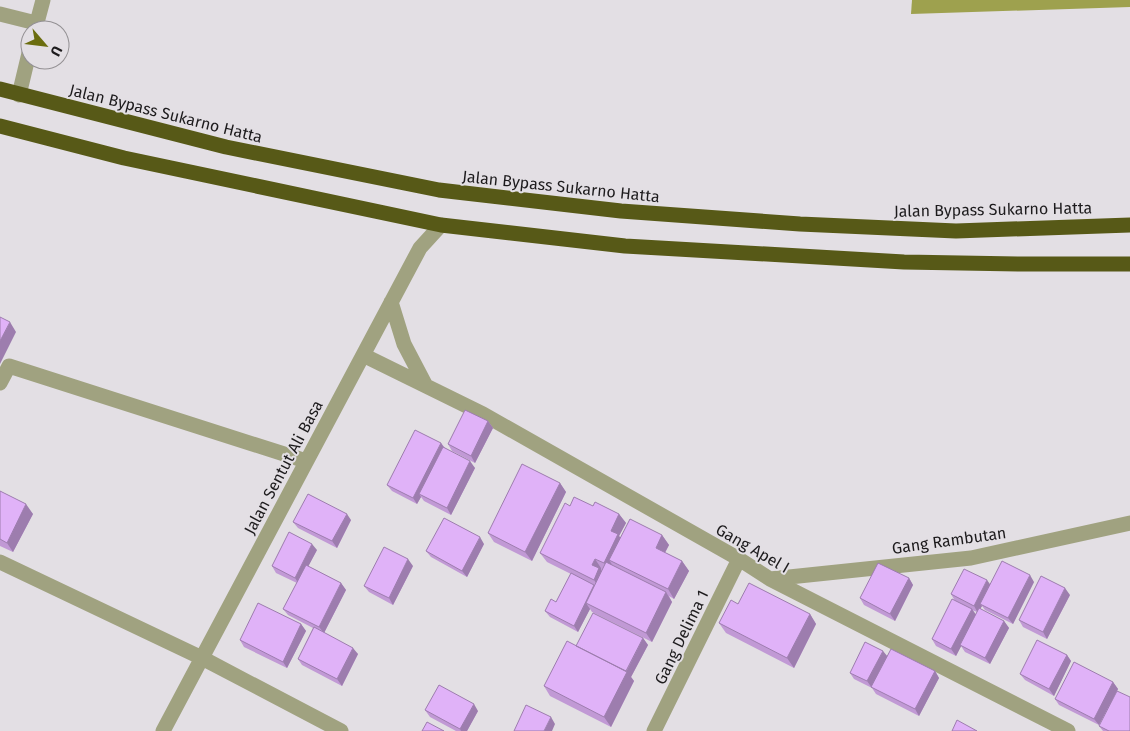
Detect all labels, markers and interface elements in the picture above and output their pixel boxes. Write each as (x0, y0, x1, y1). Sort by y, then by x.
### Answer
north arrow (20, 20, 70, 70)
text: U (46, 43, 66, 59)
street label: Jalan Bypass Sukarno Hatta (67, 80, 264, 147)
street label: Jalan Bypass Sukarno Hatta (461, 167, 661, 206)
street label: Jalan Bypass Sukarno Hatta (894, 198, 1092, 221)
street label: Jalan Sentut Ali Basa (240, 397, 327, 538)
street label: Gang Apel I (713, 520, 793, 577)
street label: Gang Rambutan (891, 523, 1007, 558)
street label: Gang Delima 1 (650, 587, 712, 687)

